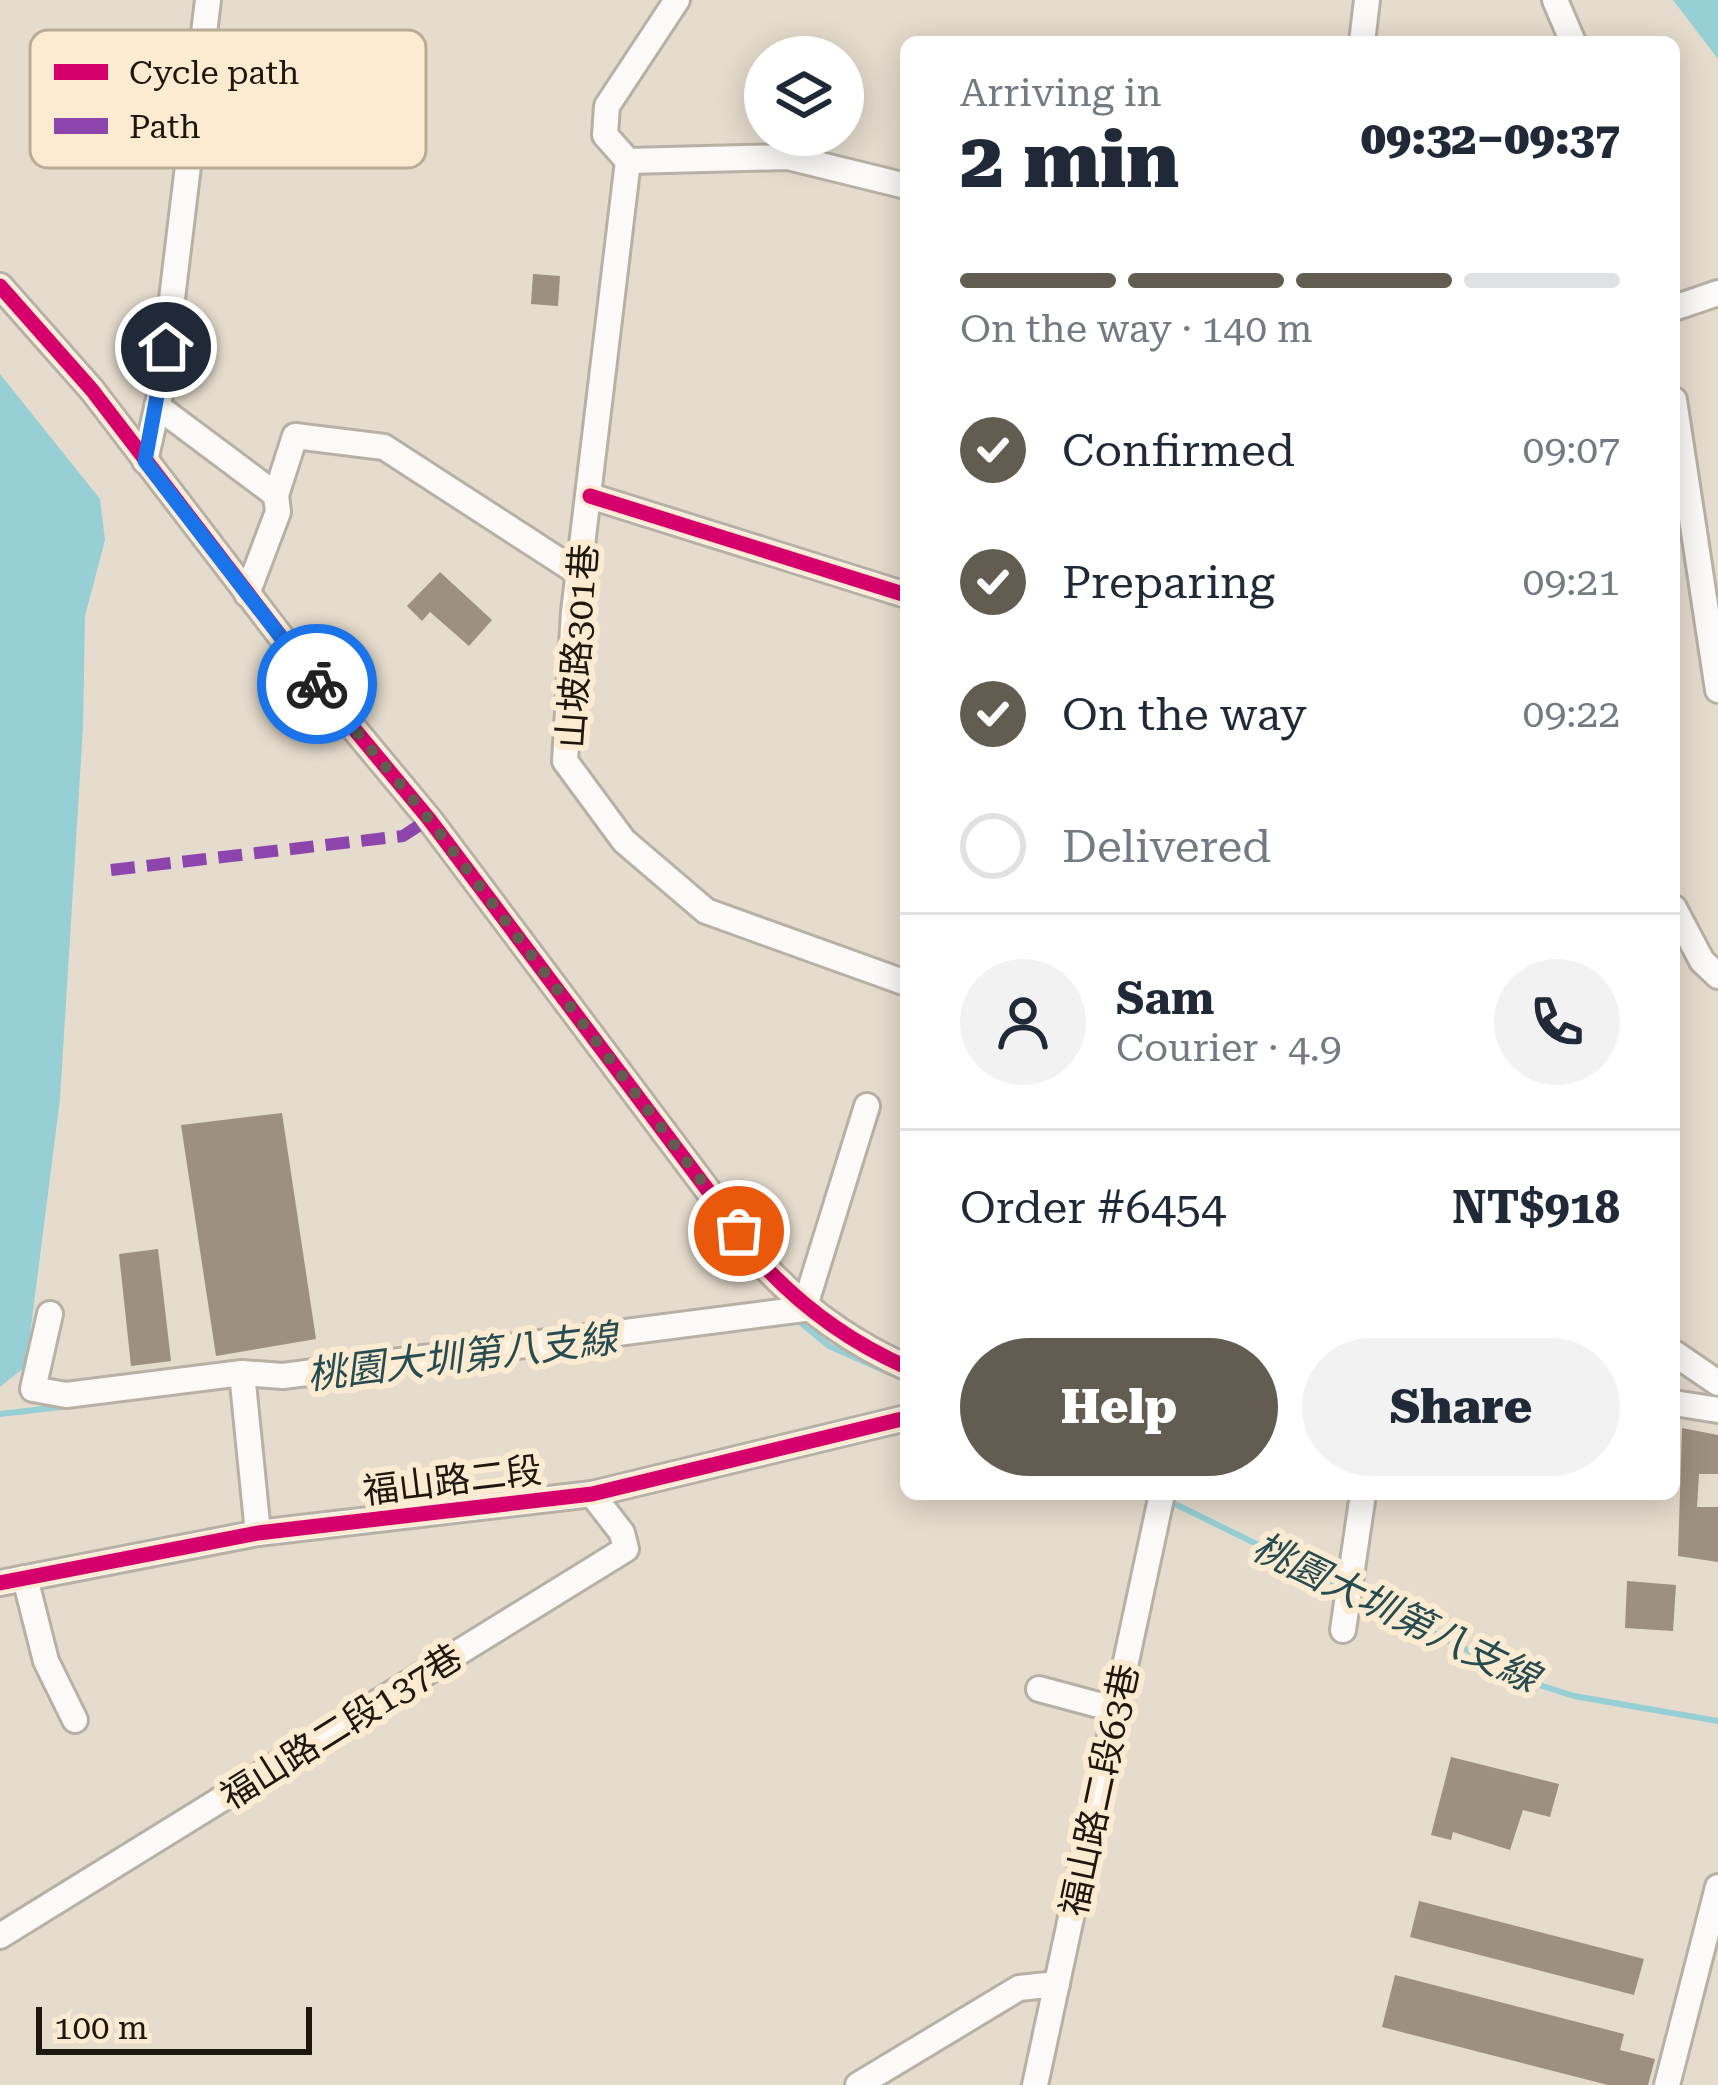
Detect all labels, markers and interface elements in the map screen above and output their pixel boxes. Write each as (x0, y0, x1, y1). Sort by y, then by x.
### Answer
legend (30, 30, 426, 168)
map controls (744, 36, 864, 156)
button: layers (744, 36, 864, 156)
text: Cycle path (129, 53, 299, 92)
text: Arriving in (960, 70, 1162, 116)
text: Path (129, 107, 201, 146)
text: 09:32–09:37 (1361, 112, 1620, 165)
text: 2 min (960, 115, 1179, 206)
pin (115, 296, 217, 398)
text: On the way · 140 m (960, 306, 1312, 352)
icon: home (133, 314, 199, 380)
icon: check (960, 417, 1026, 483)
text: Confirmed (1062, 424, 1295, 477)
text: 09:07 (1523, 427, 1620, 473)
street label: 山坡路301巷 (550, 543, 606, 750)
icon: check (960, 549, 1026, 615)
text: Preparing (1062, 556, 1275, 609)
text: 09:21 (1523, 559, 1620, 605)
courier (257, 624, 377, 744)
icon: bike (284, 651, 350, 717)
icon: check (960, 681, 1026, 747)
text: On the way (1062, 688, 1307, 741)
text: 09:22 (1523, 691, 1620, 737)
text: Delivered (1062, 820, 1271, 873)
button: person (960, 959, 1086, 1085)
button: phone (1494, 959, 1620, 1085)
text: Sam (1116, 972, 1214, 1025)
text: Courier · 4.9 (1116, 1025, 1342, 1071)
pin (688, 1180, 790, 1282)
text: Order #6454 (960, 1181, 1226, 1234)
text: NT$918 (1452, 1181, 1620, 1234)
icon: bag (706, 1198, 772, 1264)
water label: 桃園大圳第八支線 (304, 1315, 624, 1399)
button: Help (960, 1338, 1278, 1476)
button: Share (1302, 1338, 1620, 1476)
street label: 福山路二段 (360, 1449, 544, 1513)
water label: 桃園大圳第八支線 (1245, 1524, 1549, 1704)
street label: 福山路二段137巷 (213, 1636, 470, 1818)
street label: 福山路二段63巷 (1053, 1660, 1147, 1920)
scale bar (36, 2001, 312, 2054)
text: 100 m (54, 2008, 148, 2047)

